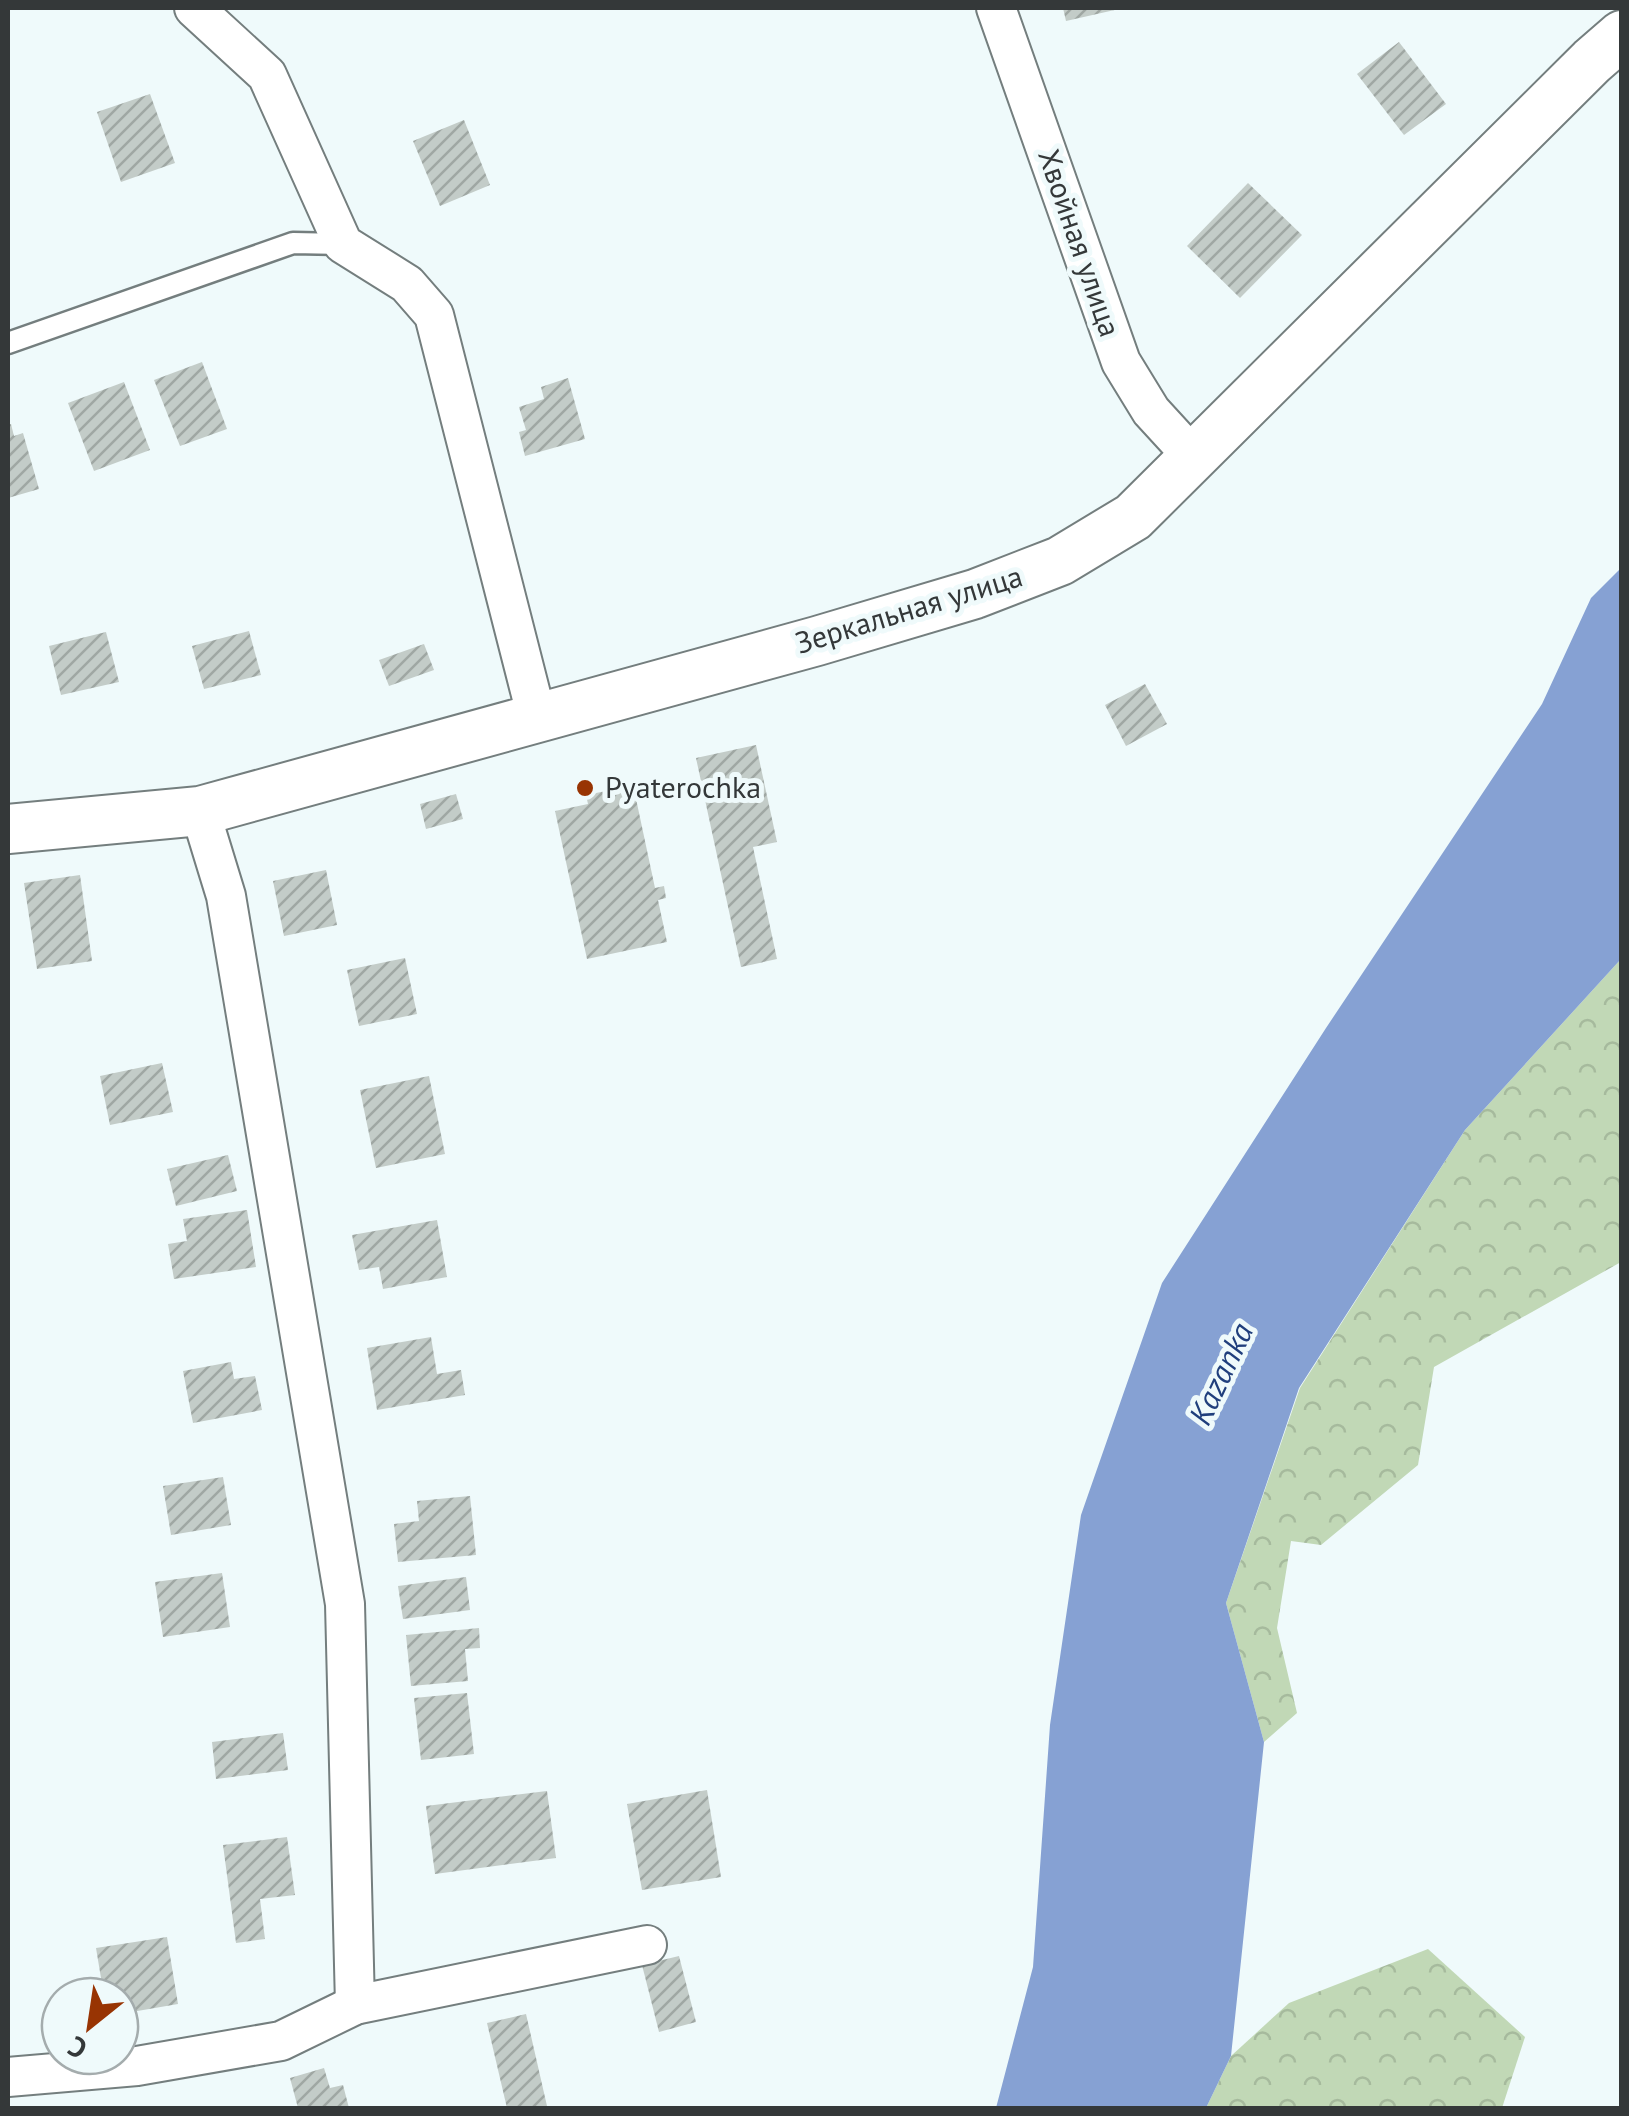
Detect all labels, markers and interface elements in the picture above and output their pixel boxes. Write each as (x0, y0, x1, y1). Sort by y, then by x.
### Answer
street label: Хвойная улица (1030, 144, 1131, 341)
street label: Зеркальная улица (790, 555, 1027, 662)
place label: Pyaterochka (605, 767, 761, 806)
marker: Pyaterochka (574, 777, 596, 799)
water label: Kazanka (1178, 1315, 1262, 1431)
north arrow (40, 1976, 140, 2076)
text: С (61, 2028, 93, 2068)

